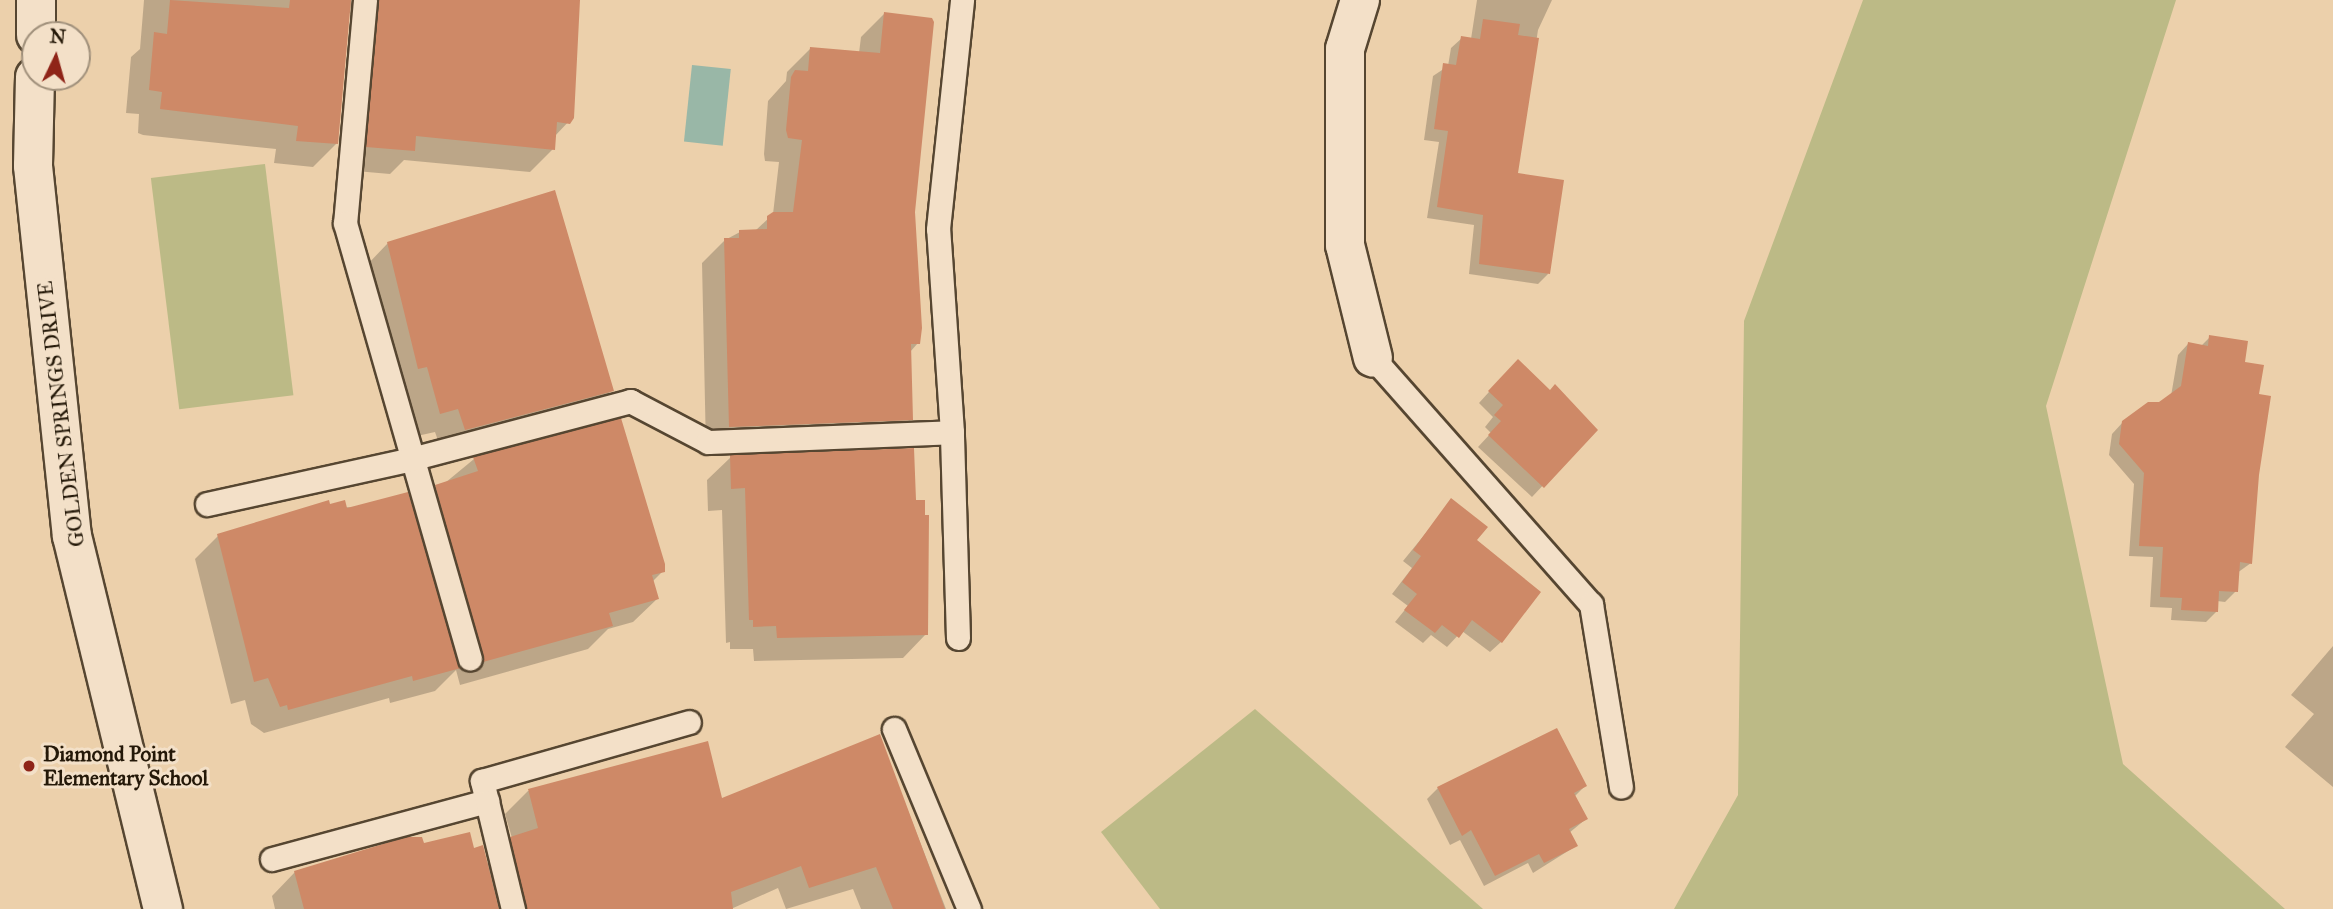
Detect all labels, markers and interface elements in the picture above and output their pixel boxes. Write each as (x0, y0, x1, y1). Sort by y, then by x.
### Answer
north arrow (21, 21, 91, 91)
text: N (49, 24, 67, 49)
street label: GOLDEN SPRINGS DRIVE (32, 280, 90, 548)
place label: Diamond Point Elementary School (43, 741, 208, 791)
marker: Diamond Point Elementary School (21, 758, 37, 774)

